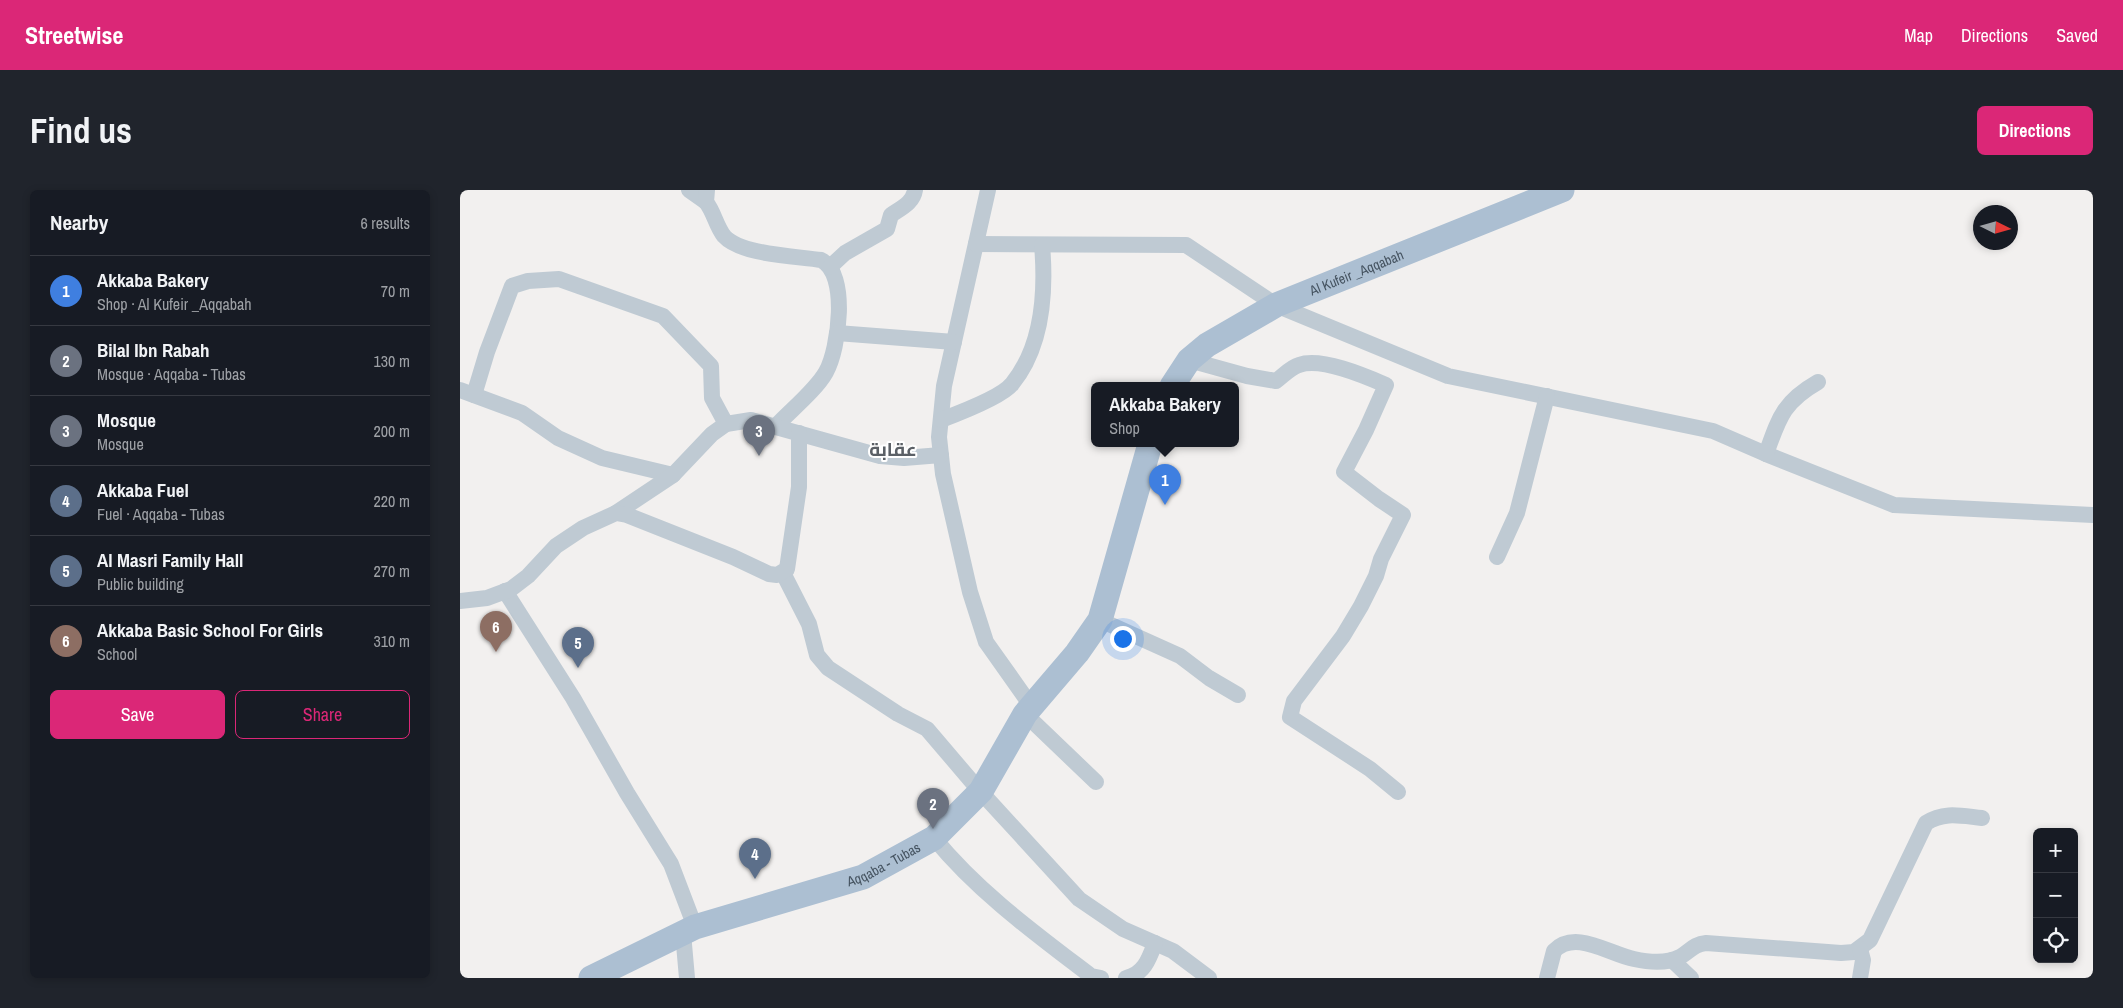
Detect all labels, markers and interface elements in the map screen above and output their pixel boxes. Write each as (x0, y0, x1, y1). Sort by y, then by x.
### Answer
text: Streetwise (25, 19, 123, 51)
text: Map (1904, 23, 1933, 48)
text: Directions (1961, 23, 2028, 48)
text: Saved (2056, 23, 2098, 48)
button: Directions (1977, 106, 2093, 155)
text: Find us (30, 107, 132, 154)
north arrow (1973, 205, 2018, 250)
text: Nearby (50, 208, 108, 237)
text: 6 results (360, 212, 410, 234)
street label: Al Kufeir _Aqqabah (1306, 246, 1406, 300)
text: Akkaba Bakery (97, 267, 209, 293)
text: 1 (62, 280, 70, 302)
text: 70 m (381, 280, 410, 302)
text: Shop · Al Kufeir _Aqqabah (97, 293, 252, 315)
text: Bilal Ibn Rabah (97, 337, 210, 363)
text: 2 (62, 350, 70, 372)
text: 130 m (374, 350, 410, 372)
text: Mosque · Aqqaba - Tubas (97, 363, 246, 385)
popup (1091, 382, 1239, 447)
text: Akkaba Bakery (1109, 391, 1221, 417)
text: Mosque (97, 407, 156, 433)
pin: 3 (743, 415, 775, 456)
text: Shop (1109, 417, 1140, 439)
text: 3 (62, 420, 70, 442)
text: 200 m (374, 420, 410, 442)
text: Mosque (97, 433, 144, 455)
district label: عقابة (869, 436, 917, 462)
pin: 1 (1149, 464, 1181, 505)
text: Akkaba Fuel (97, 477, 189, 503)
text: 4 (62, 490, 70, 512)
text: 220 m (374, 490, 410, 512)
text: Fuel · Aqqaba - Tubas (97, 503, 225, 525)
text: Al Masri Family Hall (97, 547, 243, 573)
text: 5 (62, 560, 70, 582)
text: 270 m (374, 560, 410, 582)
text: Public building (97, 573, 184, 595)
pin: 6 (480, 611, 512, 652)
text: Akkaba Basic School For Girls (97, 617, 323, 643)
your location (1110, 626, 1136, 652)
pin: 5 (562, 627, 594, 668)
text: 6 (62, 630, 70, 652)
text: 310 m (374, 630, 410, 652)
text: School (97, 643, 137, 665)
button: Save (50, 690, 225, 739)
button: Share (235, 690, 410, 739)
pin: 2 (917, 788, 949, 829)
map controls (2033, 828, 2078, 963)
button: + (2033, 828, 2078, 873)
pin: 4 (739, 838, 771, 879)
street label: Aqqaba - Tubas (844, 838, 924, 891)
button: − (2033, 873, 2078, 918)
button: locate (2033, 918, 2078, 963)

